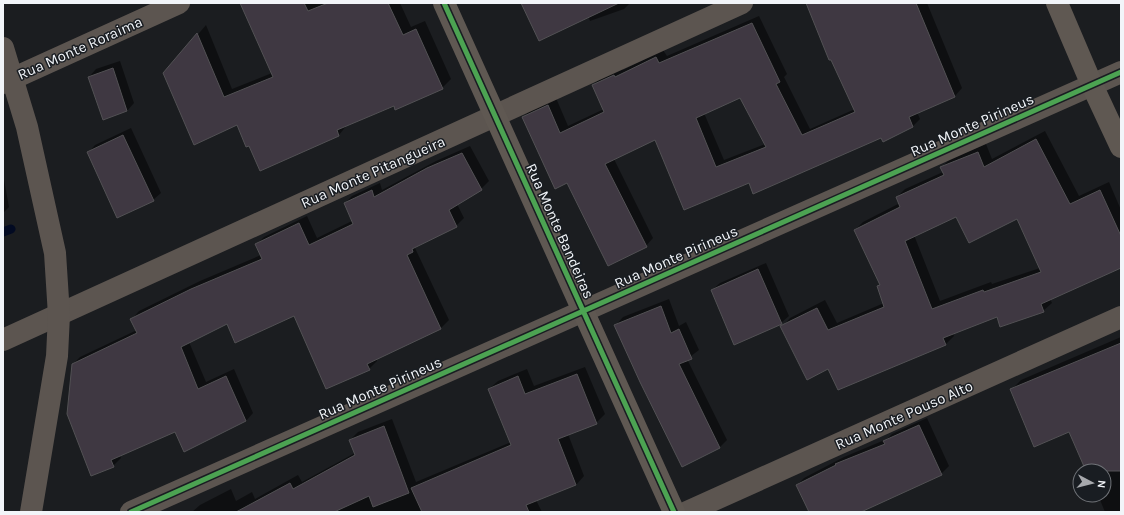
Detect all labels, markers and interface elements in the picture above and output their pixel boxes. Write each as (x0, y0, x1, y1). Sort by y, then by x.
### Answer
street label: Rua Monte Roraima (15, 12, 145, 84)
street label: Rua Monte Pirineus (907, 90, 1037, 160)
street label: Rua Monte Pitangueira (298, 132, 448, 212)
street label: Rua Monte Bandeiras (522, 161, 598, 301)
street label: Rua Monte Pirineus (611, 222, 741, 292)
street label: Rua Monte Pirineus (315, 353, 445, 423)
street label: Rua Monte Pouso Alto (832, 377, 976, 453)
north arrow (1072, 463, 1112, 503)
text: N (1094, 479, 1108, 489)

